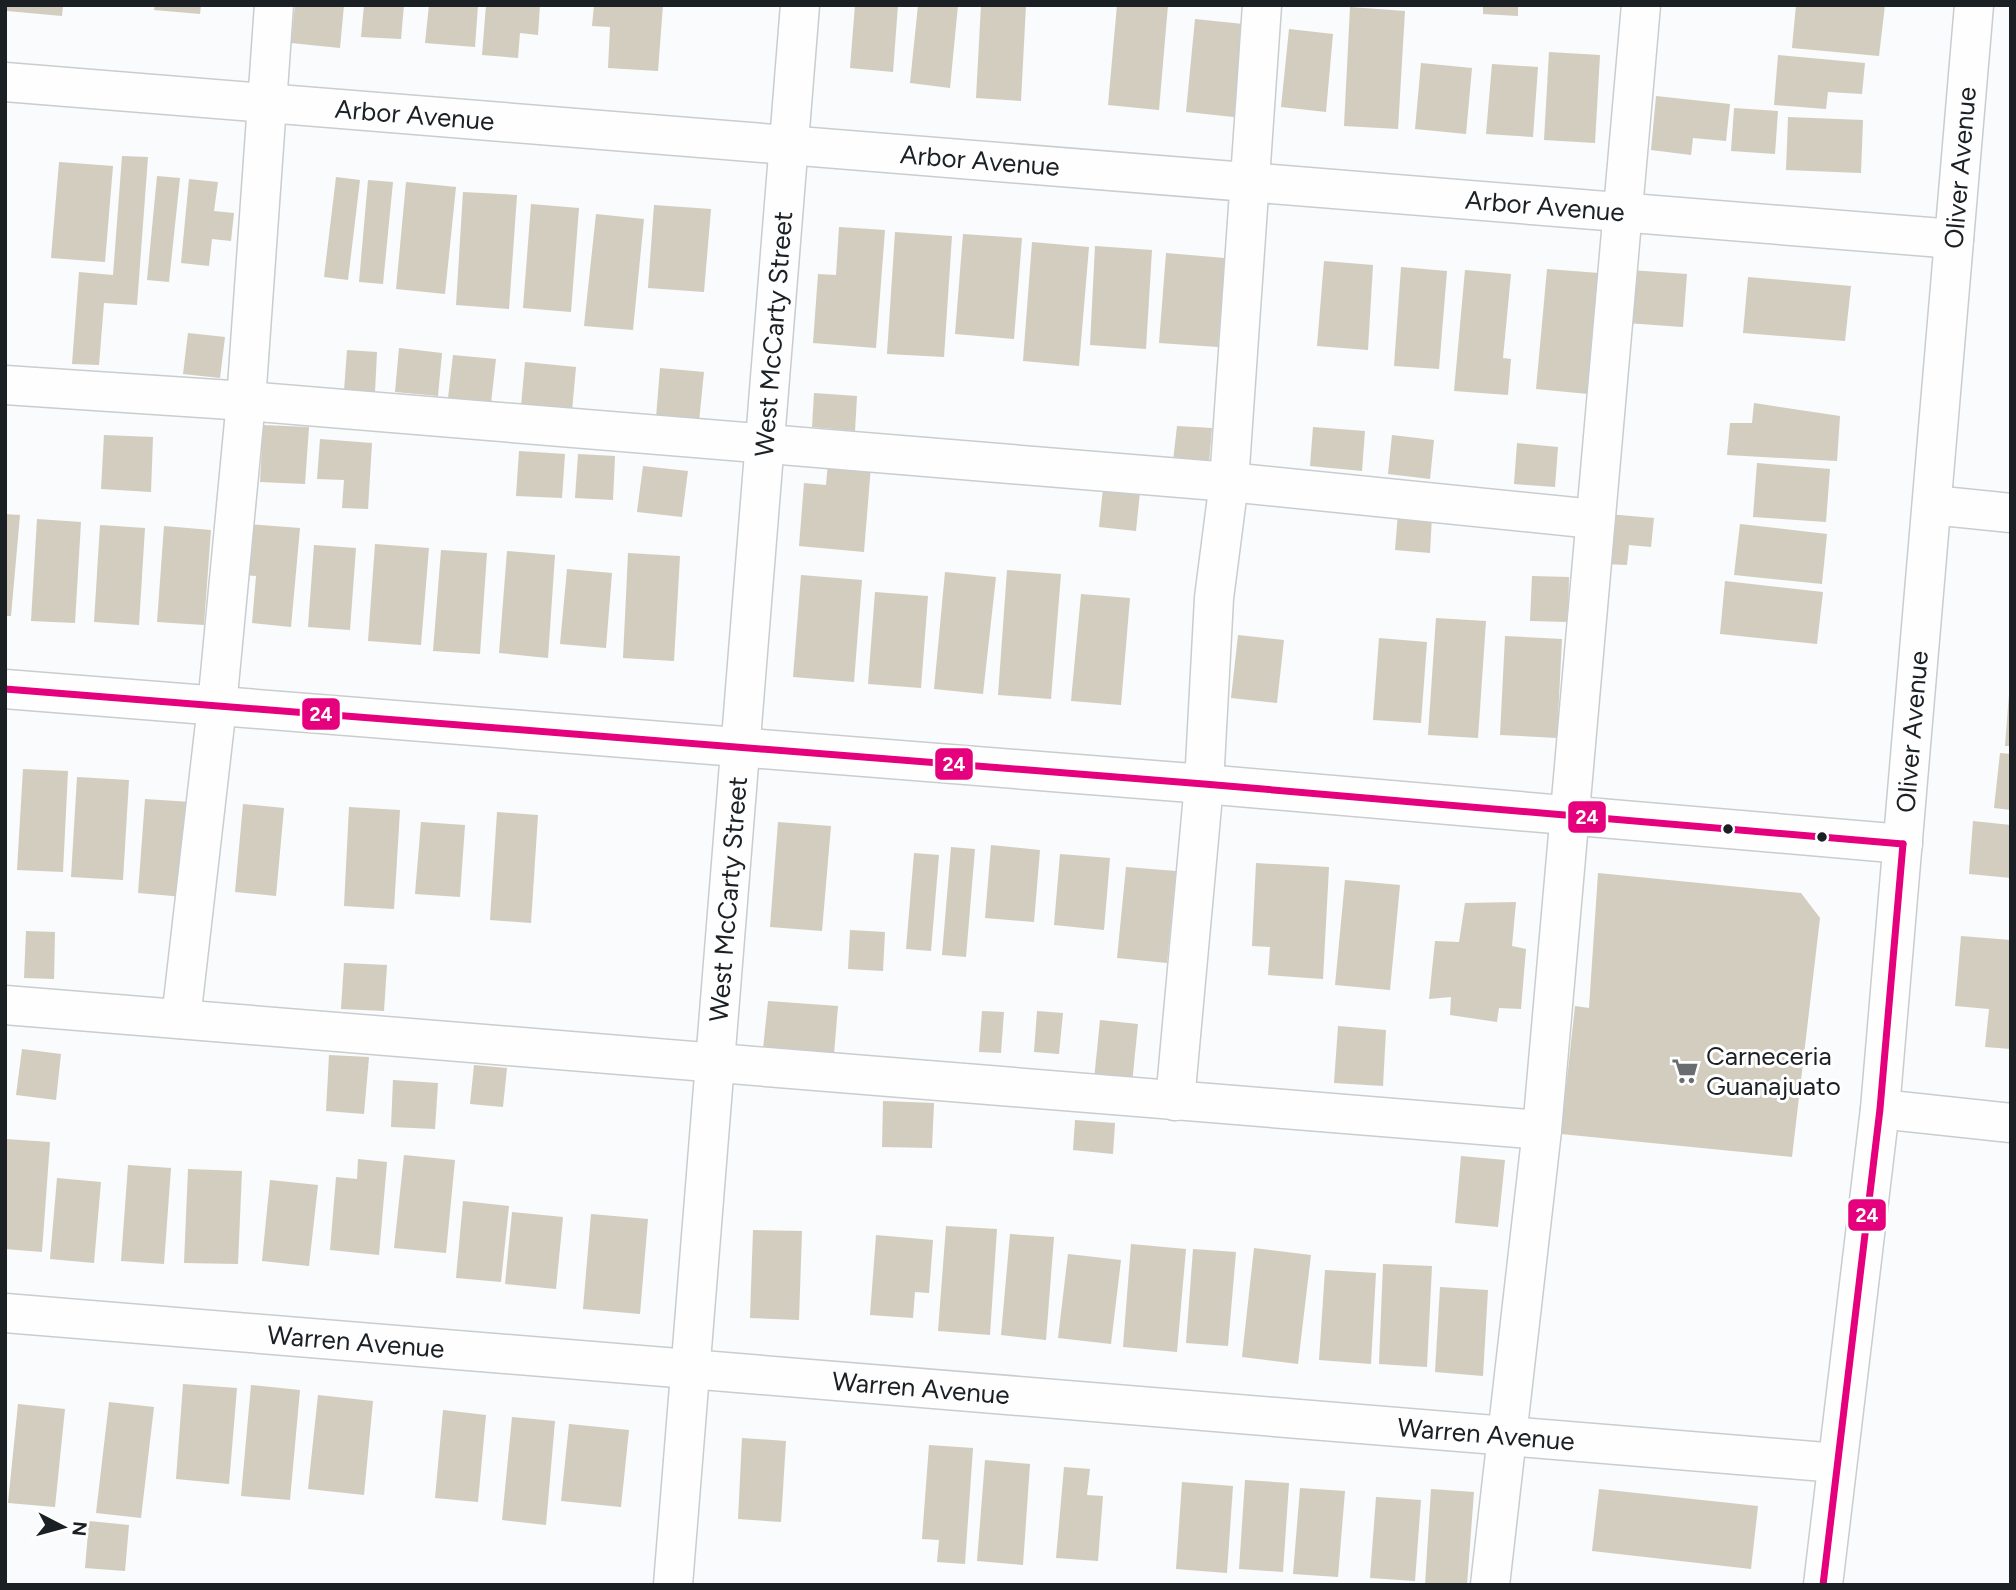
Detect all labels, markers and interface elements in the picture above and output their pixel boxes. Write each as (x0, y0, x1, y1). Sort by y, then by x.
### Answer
street label: Oliver Avenue (1937, 85, 1983, 250)
street label: Arbor Avenue (334, 93, 496, 137)
street label: Arbor Avenue (899, 138, 1061, 183)
street label: Arbor Avenue (1464, 184, 1626, 228)
street label: West McCarty Street (748, 210, 799, 458)
street label: Oliver Avenue (1889, 649, 1935, 814)
line badge: 24 (301, 697, 341, 731)
text: 24 (309, 703, 333, 726)
line badge: 24 (934, 747, 974, 781)
text: 24 (942, 753, 966, 776)
street label: West McCarty Street (702, 775, 754, 1023)
line badge: 24 (1567, 800, 1607, 834)
text: 24 (1575, 806, 1599, 829)
unlabelled marker (1721, 822, 1735, 836)
unlabelled marker (1815, 830, 1829, 844)
place label: Carneceria Guanajuato (1706, 1040, 1841, 1102)
supermarket icon: Carneceria Guanajuato (1670, 1056, 1700, 1086)
line badge: 24 (1847, 1198, 1887, 1232)
text: 24 (1855, 1204, 1879, 1227)
street label: Warren Avenue (266, 1319, 446, 1365)
street label: Warren Avenue (831, 1365, 1011, 1411)
street label: Warren Avenue (1396, 1411, 1576, 1457)
north arrow (28, 1492, 98, 1562)
text: N (67, 1520, 92, 1537)

